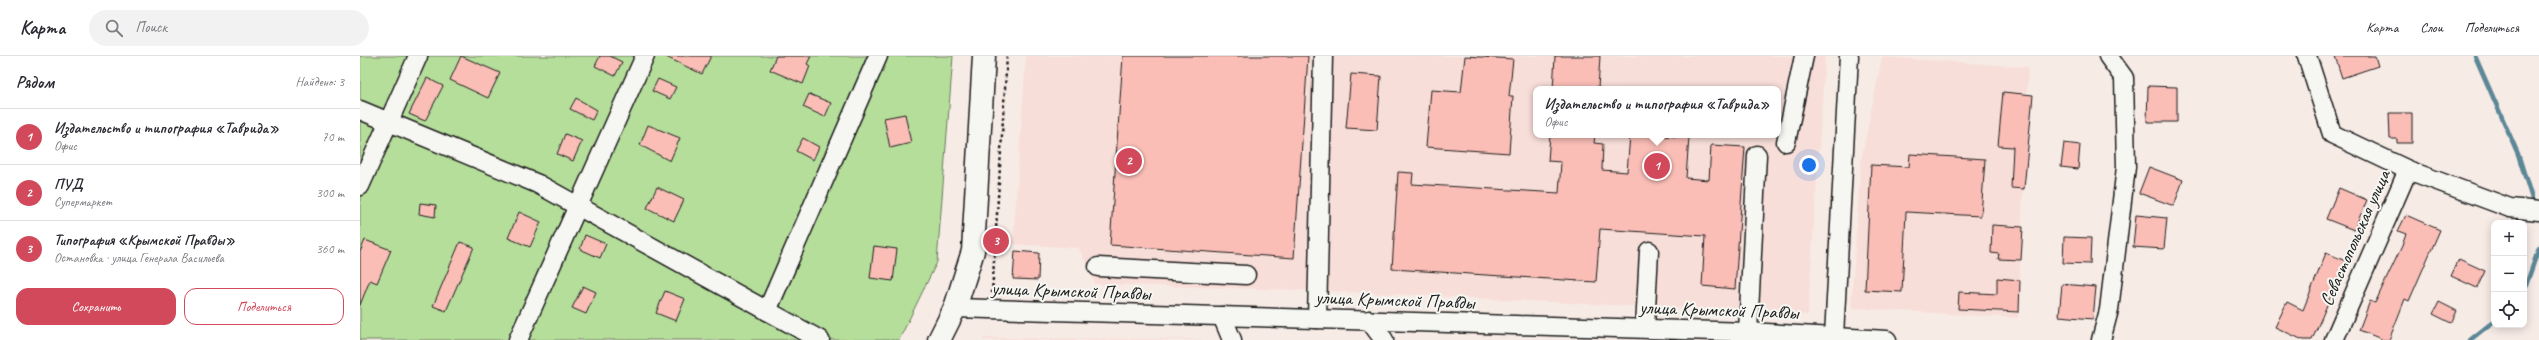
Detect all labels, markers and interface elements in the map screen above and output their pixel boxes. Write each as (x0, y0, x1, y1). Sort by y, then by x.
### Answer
search box (89, 10, 369, 46)
text: Карта (20, 16, 65, 40)
icon: search (103, 17, 125, 39)
text: Поиск (135, 18, 167, 37)
text: Карта (2366, 19, 2398, 36)
text: Слои (2420, 19, 2443, 36)
text: Поделиться (2465, 19, 2519, 36)
text: Рядом (16, 72, 54, 93)
text: Найдено: 3 (296, 74, 344, 90)
popup (1533, 86, 1781, 138)
text: Издательство и типография «Таврида» (1545, 95, 1769, 114)
text: Офис (1545, 114, 1568, 130)
text: Издательство и типография «Таврида» (54, 119, 279, 138)
text: 1 (26, 129, 32, 145)
text: 70 m (322, 129, 344, 145)
text: Офис (54, 138, 77, 154)
pin: 2 (1116, 146, 1142, 176)
pin: 1 (1644, 151, 1670, 181)
your location (1799, 155, 1819, 175)
street label: Севастопольская улица (2314, 164, 2397, 310)
text: ПУД (54, 175, 83, 194)
text: 2 (26, 185, 32, 201)
text: 300 m (316, 185, 344, 201)
text: Супермаркет (54, 194, 112, 210)
map controls (2491, 220, 2527, 328)
button: + (2491, 220, 2527, 256)
pin: 3 (983, 226, 1009, 256)
text: Типография «Крымской Правды» (54, 231, 235, 250)
text: 3 (26, 241, 32, 257)
text: 360 m (316, 241, 344, 257)
text: Остановка · улица Генерала Васильева (54, 250, 224, 266)
button: − (2491, 256, 2527, 292)
street label: улица Крымской Правды (990, 276, 1153, 306)
street label: улица Крымской Правды (1314, 285, 1477, 315)
button: Сохранить (16, 288, 176, 325)
button: Поделиться (184, 288, 344, 325)
button: locate (2491, 292, 2527, 328)
street label: улица Крымской Правды (1638, 295, 1801, 325)

